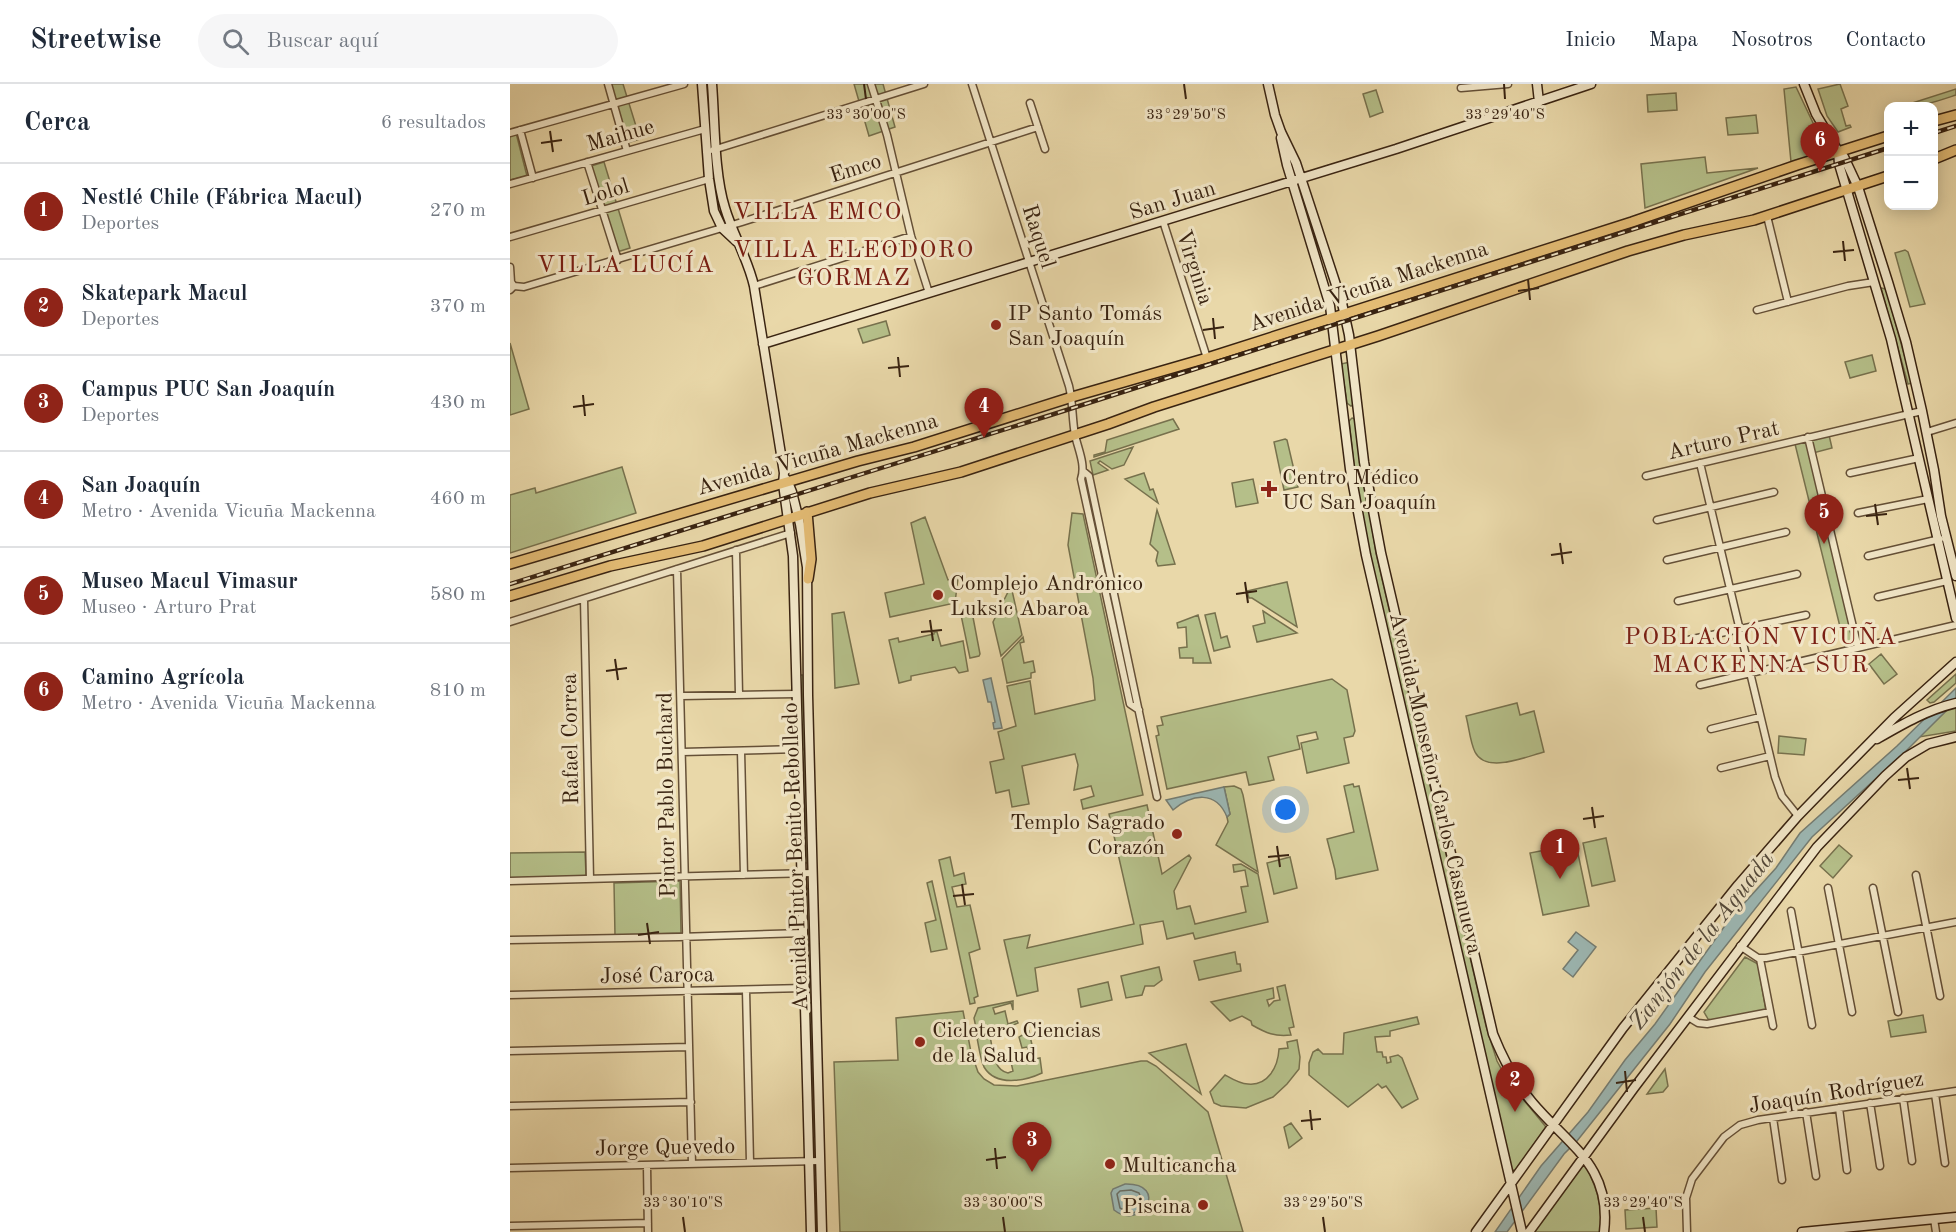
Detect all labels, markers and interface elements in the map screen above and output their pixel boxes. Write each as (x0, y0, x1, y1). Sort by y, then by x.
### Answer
search box (198, 14, 618, 68)
icon: search (219, 25, 252, 58)
text: Streetwise (30, 27, 162, 55)
text: Buscar aquí (267, 30, 378, 52)
text: Inicio (1565, 30, 1616, 51)
text: Mapa (1649, 30, 1698, 51)
text: Nosotros (1731, 30, 1813, 51)
text: Contacto (1846, 30, 1926, 51)
map controls (1884, 102, 1938, 210)
button: + (1884, 102, 1938, 156)
text: 33°30'00"S (826, 108, 906, 123)
text: 33°29'50"S (1146, 108, 1226, 123)
text: 33°29'40"S (1465, 108, 1545, 123)
text: Cerca (24, 110, 90, 136)
text: 6 resultados (381, 113, 486, 133)
street label: Maihue (584, 116, 657, 156)
pin: 6 (1800, 122, 1840, 172)
street label: Emco (827, 150, 884, 188)
button: − (1884, 156, 1938, 210)
street label: Lolol (579, 175, 632, 211)
street label: San Juan (1127, 177, 1218, 224)
text: Nestlé Chile (Fábrica Macul) (81, 187, 362, 209)
text: 1 (38, 201, 49, 221)
text: 270 m (430, 201, 486, 221)
district label: VILLA EMCO (733, 201, 903, 225)
street label: Raquel (1018, 202, 1059, 271)
text: Deportes (81, 214, 159, 234)
street label: Virginia (1172, 227, 1217, 308)
street label: Avenida Vicuña Mackenna (1246, 238, 1491, 336)
district label: VILLA ELEODORO GORMAZ (733, 239, 975, 291)
district label: VILLA LUCÍA (537, 250, 715, 278)
text: Skatepark Macul (81, 283, 248, 305)
text: 2 (38, 297, 49, 317)
text: 370 m (430, 297, 486, 317)
place label: IP Santo Tomás San Joaquín (1008, 303, 1162, 350)
text: Deportes (81, 310, 159, 330)
marker: IP Santo Tomás San Joaquín (989, 318, 1003, 332)
text: Campus PUC San Joaquín (81, 379, 335, 401)
pin: 4 (964, 388, 1004, 438)
text: 3 (38, 393, 49, 413)
text: 430 m (430, 393, 486, 413)
text: Deportes (81, 406, 159, 426)
street label: Avenida Vicuña Mackenna (694, 410, 941, 500)
street label: Arturo Prat (1665, 417, 1781, 464)
place label: Centro Médico UC San Joaquín (1282, 467, 1436, 514)
text: San Joaquín (81, 475, 201, 497)
marker: Centro Médico UC San Joaquín (1260, 480, 1278, 498)
text: 4 (38, 489, 49, 509)
text: 460 m (430, 489, 486, 509)
pin: 5 (1804, 494, 1844, 544)
text: Metro · Avenida Vicuña Mackenna (81, 502, 376, 522)
text: Museo Macul Vimasur (81, 571, 298, 593)
place label: Complejo Andrónico Luksic Abaroa (950, 573, 1143, 620)
text: 5 (38, 585, 49, 605)
text: 580 m (430, 585, 486, 605)
marker: Complejo Andrónico Luksic Abaroa (931, 588, 945, 602)
text: Museo · Arturo Prat (81, 598, 257, 618)
street label: Avenida Monseñor Carlos Casanueva (1385, 610, 1485, 957)
district label: POBLACIÓN VICUÑA MACKENNA SUR (1624, 621, 1898, 678)
text: Camino Agrícola (81, 667, 244, 689)
street label: Rafael Correa (559, 673, 583, 805)
text: 6 (38, 681, 49, 701)
text: 810 m (430, 681, 486, 701)
street label: Pintor Pablo Buchard (654, 692, 680, 898)
text: Metro · Avenida Vicuña Mackenna (81, 694, 376, 714)
street label: Avenida Pintor Benito Rebolledo (780, 702, 812, 1012)
your location (1271, 795, 1300, 824)
place label: Templo Sagrado Corazón (1010, 812, 1165, 859)
marker: Templo Sagrado Corazón (1170, 827, 1184, 841)
pin: 1 (1540, 830, 1580, 879)
water label: Zanjón de la Aguada (1626, 847, 1780, 1035)
street label: José Caroca (600, 964, 715, 988)
place label: Cicletero Ciencias de la Salud (932, 1020, 1101, 1067)
marker: Cicletero Ciencias de la Salud (913, 1035, 927, 1049)
pin: 2 (1496, 1062, 1534, 1112)
street label: Joaquín Rodríguez (1747, 1068, 1925, 1118)
pin: 3 (1012, 1122, 1052, 1172)
street label: Jorge Quevedo (595, 1136, 735, 1160)
place label: Multicancha (1122, 1155, 1237, 1177)
marker: Multicancha (1103, 1157, 1117, 1171)
text: 33°30'10"S (643, 1196, 723, 1211)
text: 33°30'00"S (963, 1196, 1043, 1211)
place label: Piscina (1122, 1196, 1191, 1218)
text: 33°29'50"S (1283, 1196, 1363, 1211)
text: 33°29'40"S (1603, 1196, 1683, 1211)
marker: Piscina (1196, 1198, 1210, 1212)

